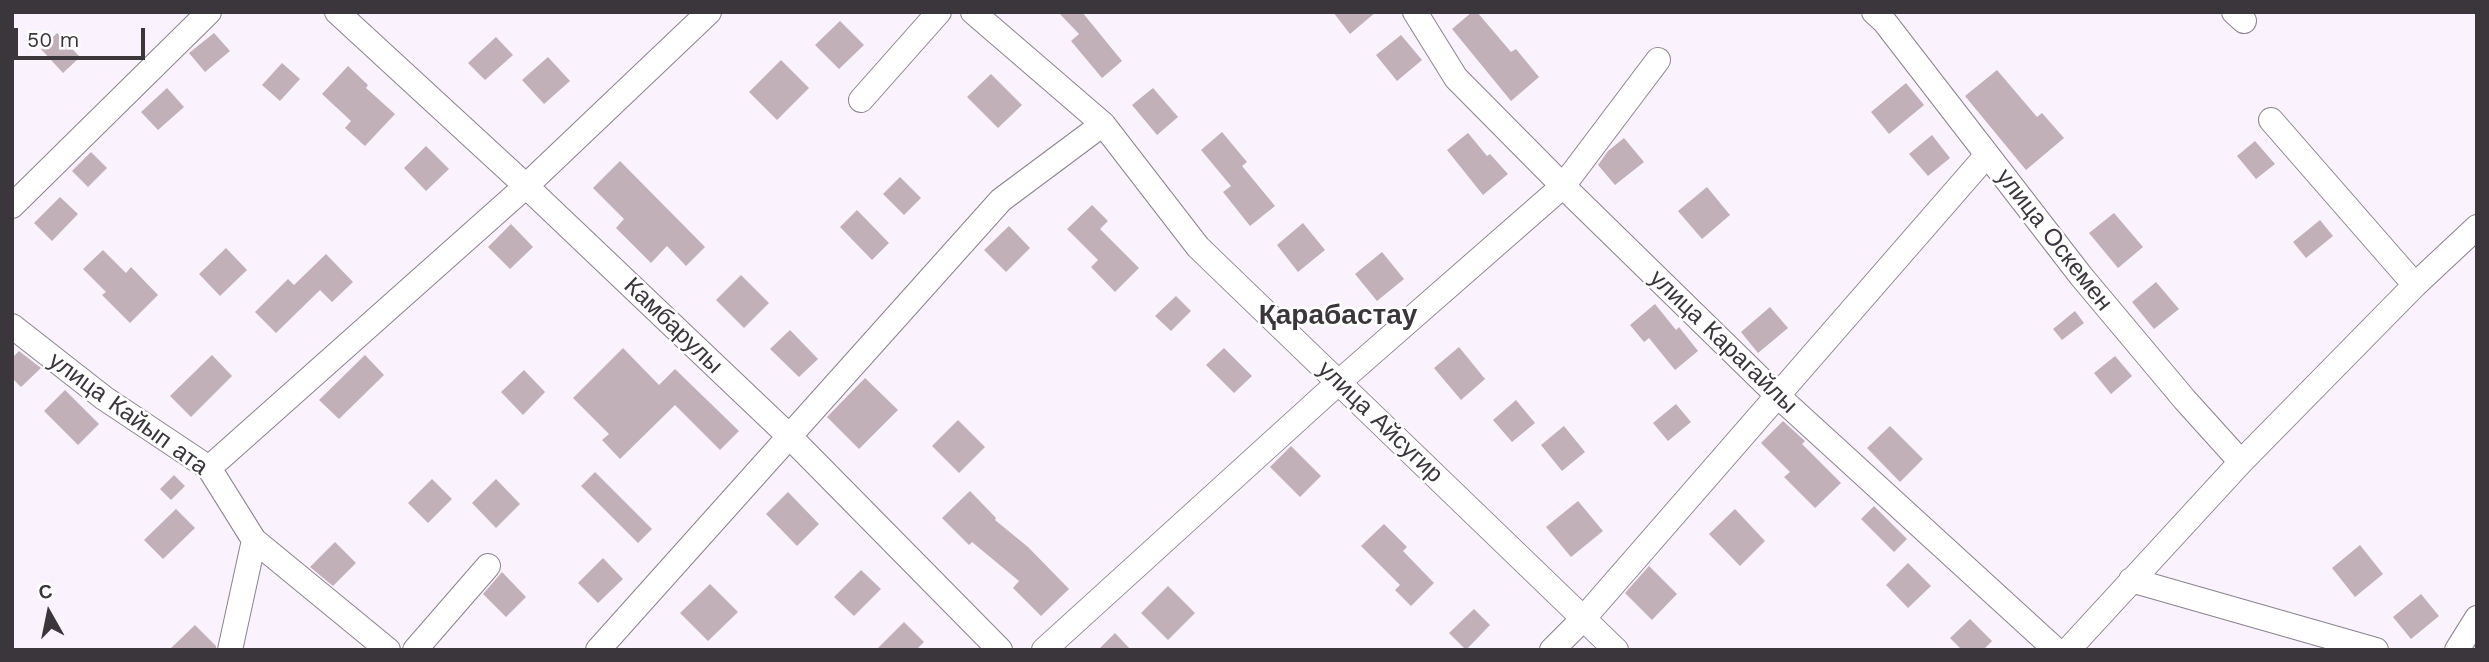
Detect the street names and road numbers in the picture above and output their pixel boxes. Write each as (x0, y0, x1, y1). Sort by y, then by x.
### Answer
street label: улица Оскемен (1990, 163, 2118, 317)
street label: улица Карагайлы (1643, 264, 1803, 420)
street label: Камбарулы (618, 272, 728, 380)
street label: улица Кайып ата (43, 346, 213, 482)
street label: улица Айсугир (1311, 355, 1449, 489)

